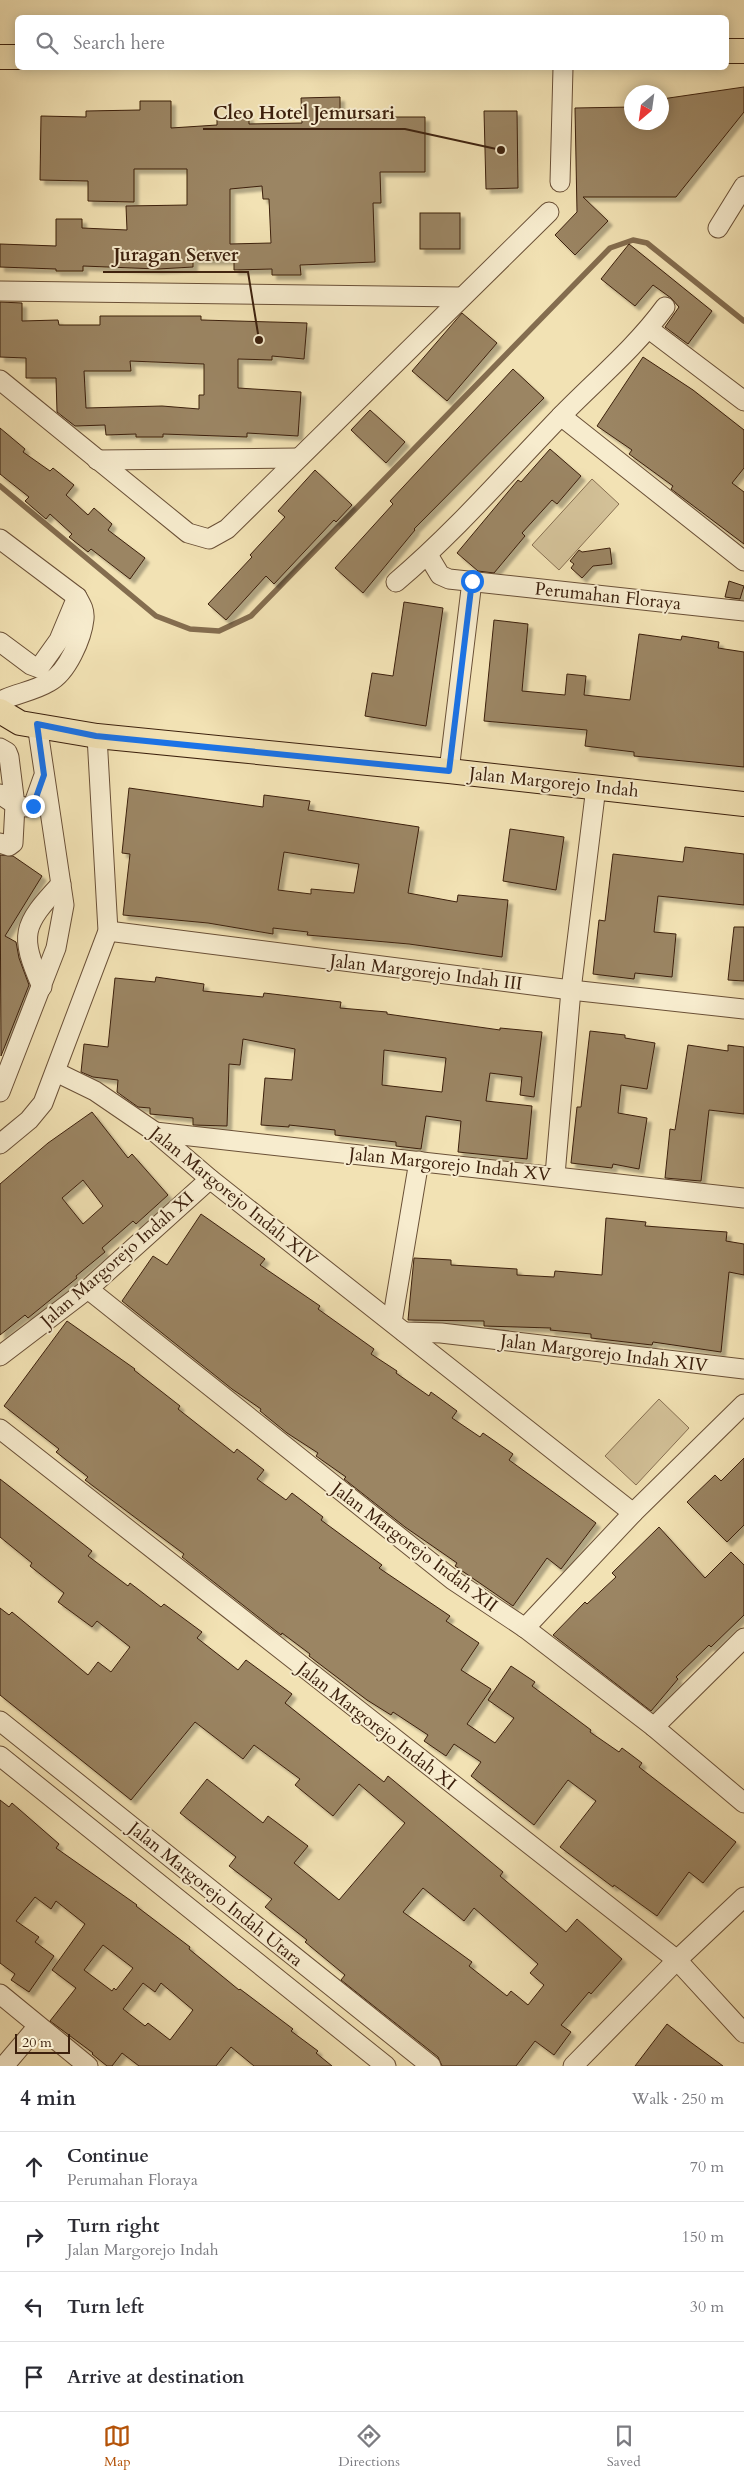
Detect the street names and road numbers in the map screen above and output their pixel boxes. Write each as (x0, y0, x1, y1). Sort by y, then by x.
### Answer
street label: Perumahan Floraya (533, 576, 683, 617)
street label: Jalan Margorejo Indah (465, 761, 640, 804)
street label: Jalan Margorejo Indah III (325, 948, 524, 997)
street label: Jalan Margorejo Indah XIV (142, 1119, 323, 1272)
street label: Jalan Margorejo Indah XV (345, 1141, 553, 1188)
street label: Jalan Margorejo Indah XI (33, 1186, 199, 1335)
street label: Jalan Margorejo Indah XIV (496, 1328, 710, 1379)
street label: Jalan Margorejo Indah XII (324, 1475, 503, 1618)
street label: Jalan Margorejo Indah XI (290, 1655, 461, 1796)
street label: Jalan Margorejo Indah Utara (121, 1814, 308, 1973)

